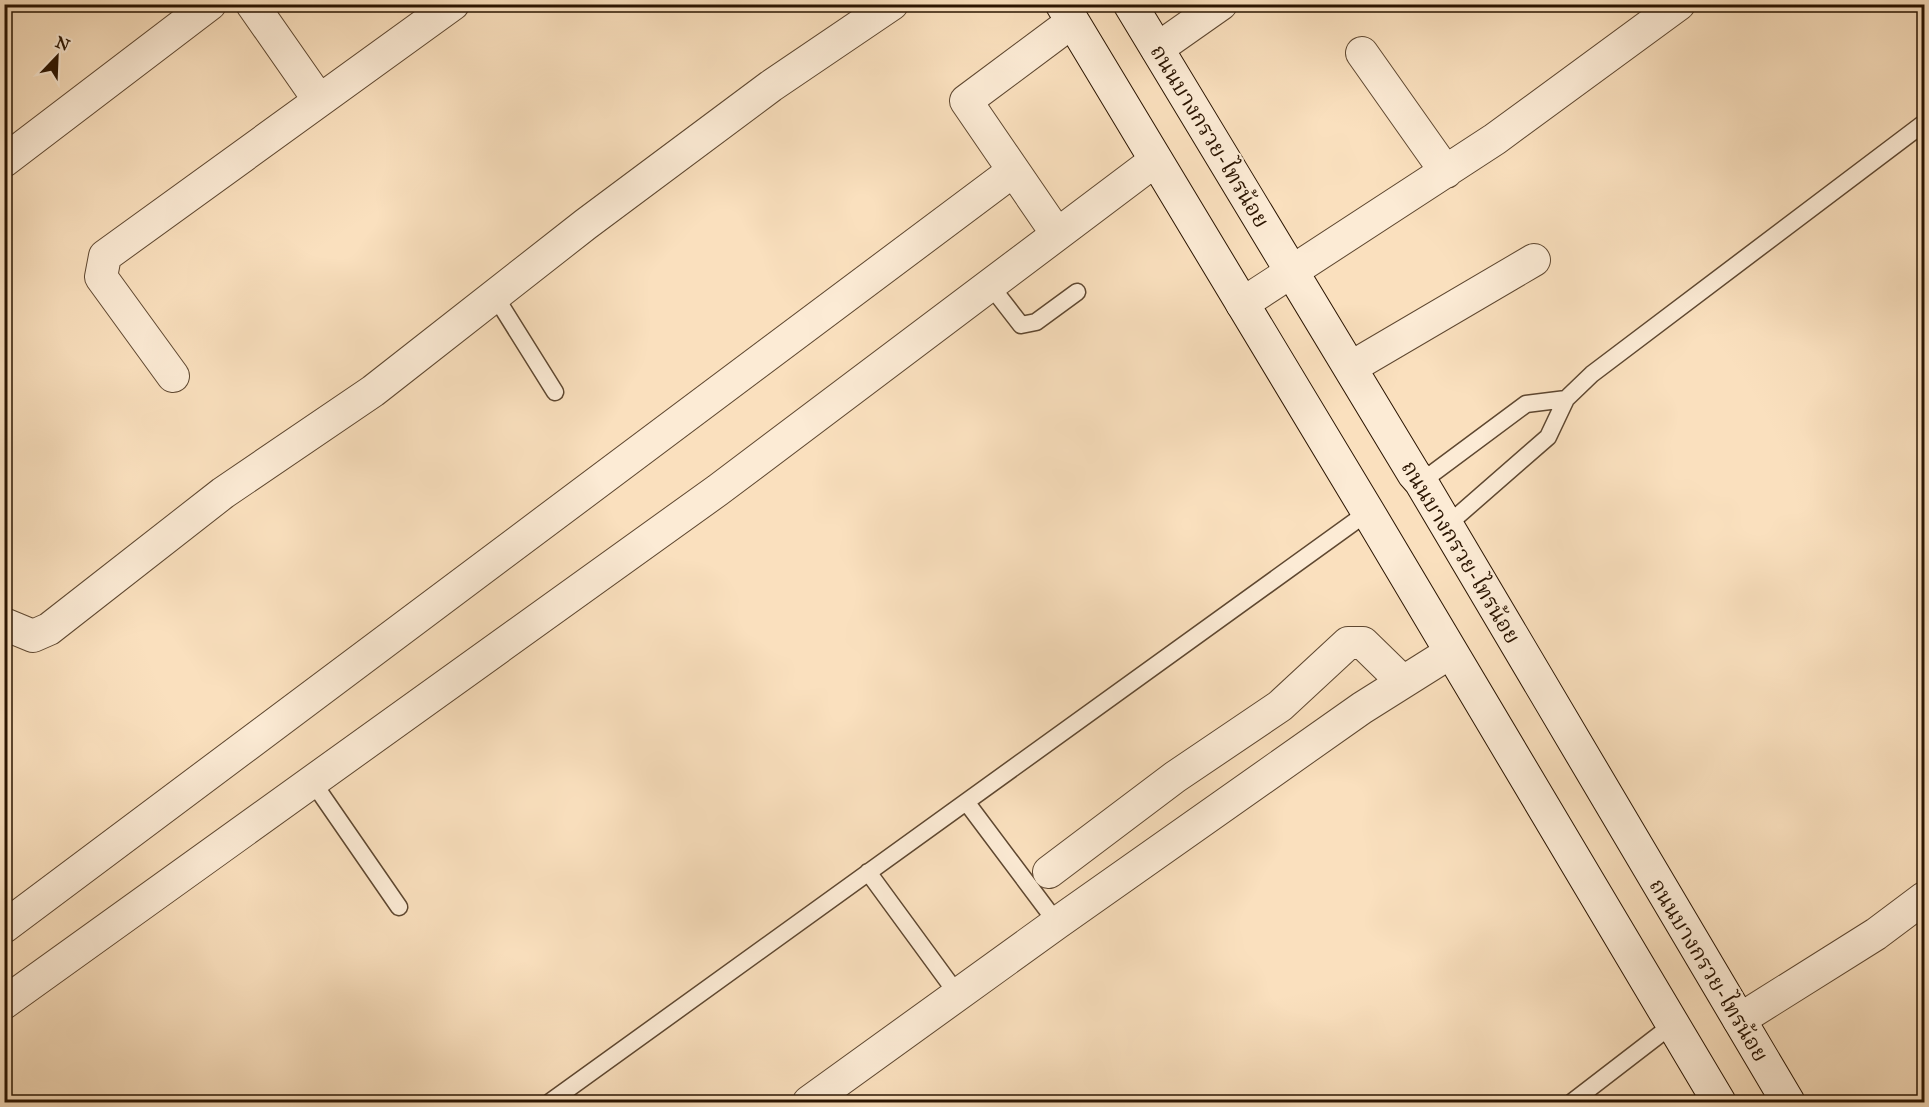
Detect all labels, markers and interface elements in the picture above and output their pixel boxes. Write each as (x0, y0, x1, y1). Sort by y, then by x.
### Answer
north arrow (27, 27, 87, 87)
text: N (53, 32, 73, 55)
street label: ถนนบางกรวย-ไทรน้อย (1145, 39, 1276, 233)
street label: ถนนบางกรวย-ไทรน้อย (1396, 455, 1527, 649)
street label: ถนนบางกรวย-ไทรน้อย (1644, 873, 1775, 1067)

